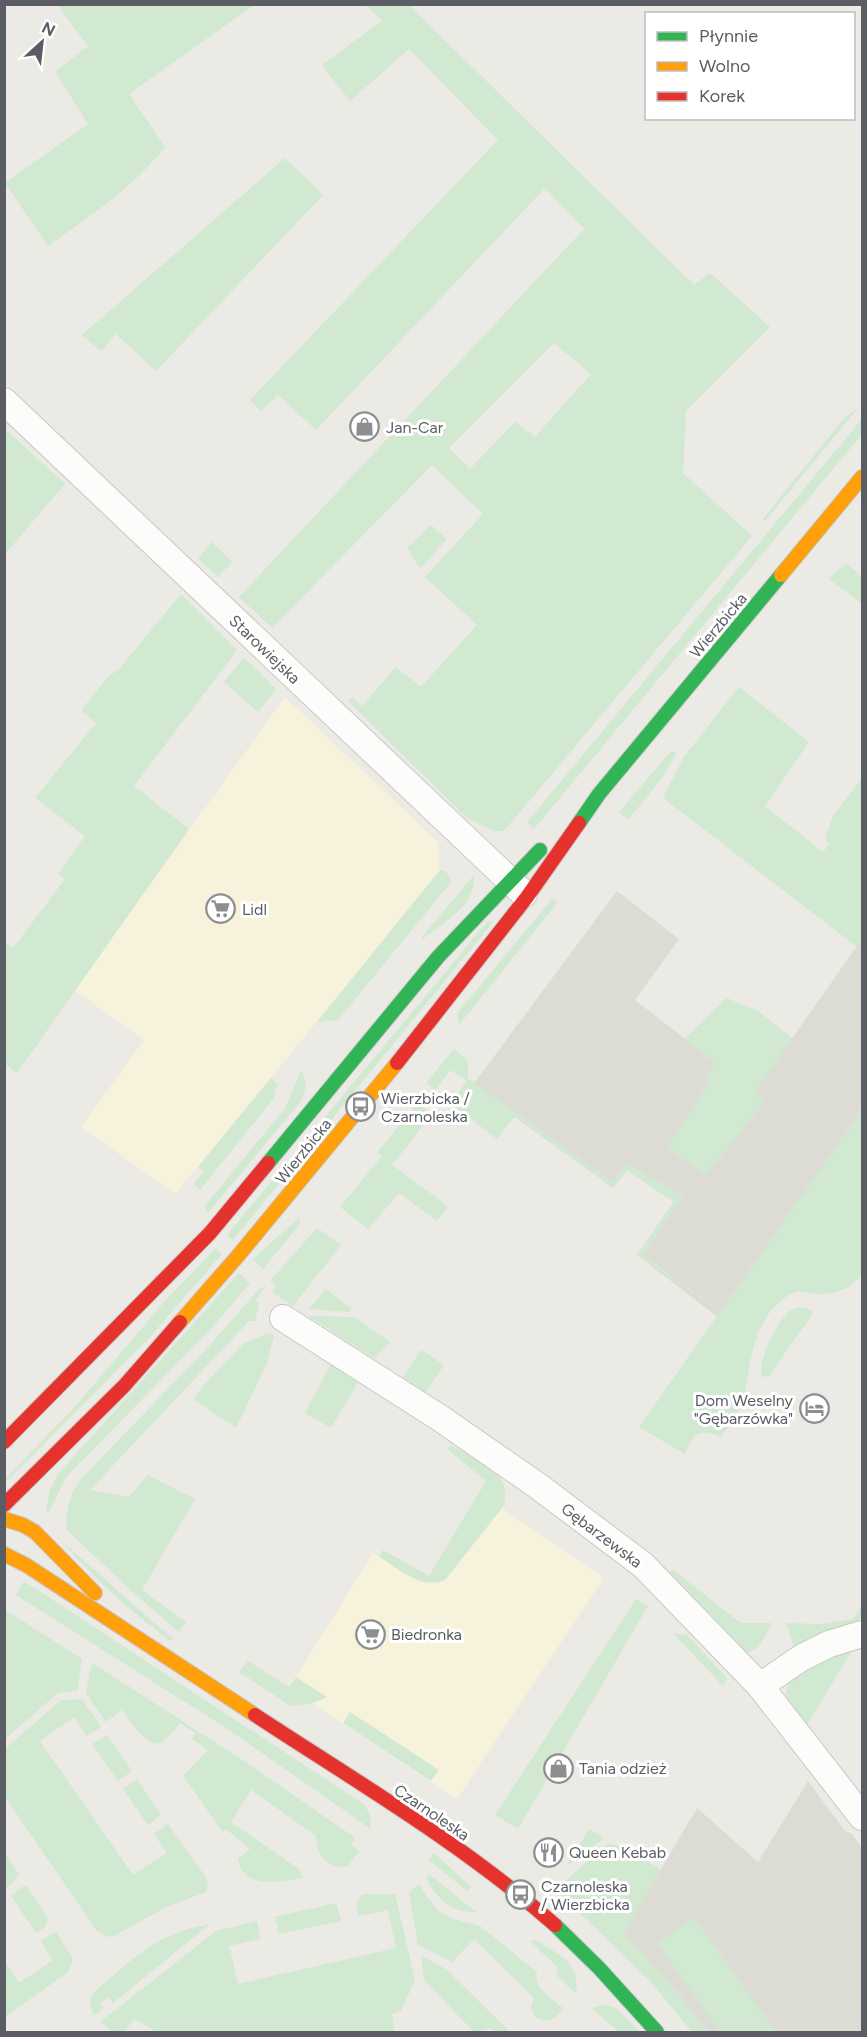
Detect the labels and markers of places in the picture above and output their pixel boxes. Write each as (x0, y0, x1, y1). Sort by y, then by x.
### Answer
shop icon: Jan-Car (349, 411, 381, 443)
place label: Jan-Car (386, 418, 444, 437)
supermarket icon: Lidl (205, 893, 237, 925)
place label: Lidl (242, 900, 267, 919)
place label: Wierzbicka / Czarnoleska (381, 1089, 470, 1126)
bus stop icon: Wierzbicka / Czarnoleska (344, 1091, 376, 1123)
place label: Dom Weselny "Gębarzówka" (694, 1391, 794, 1428)
hotel icon: Dom Weselny "Gębarzówka" (798, 1393, 830, 1425)
supermarket icon: Biedronka (354, 1618, 386, 1650)
place label: Biedronka (391, 1625, 462, 1644)
shop icon: Tania odzież (542, 1752, 574, 1784)
place label: Tania odzież (579, 1759, 667, 1778)
restaurant icon: Queen Kebab (532, 1836, 564, 1868)
place label: Queen Kebab (569, 1843, 666, 1862)
place label: Czarnoleska / Wierzbicka (541, 1877, 630, 1914)
bus stop icon: Czarnoleska / Wierzbicka (504, 1879, 536, 1911)

